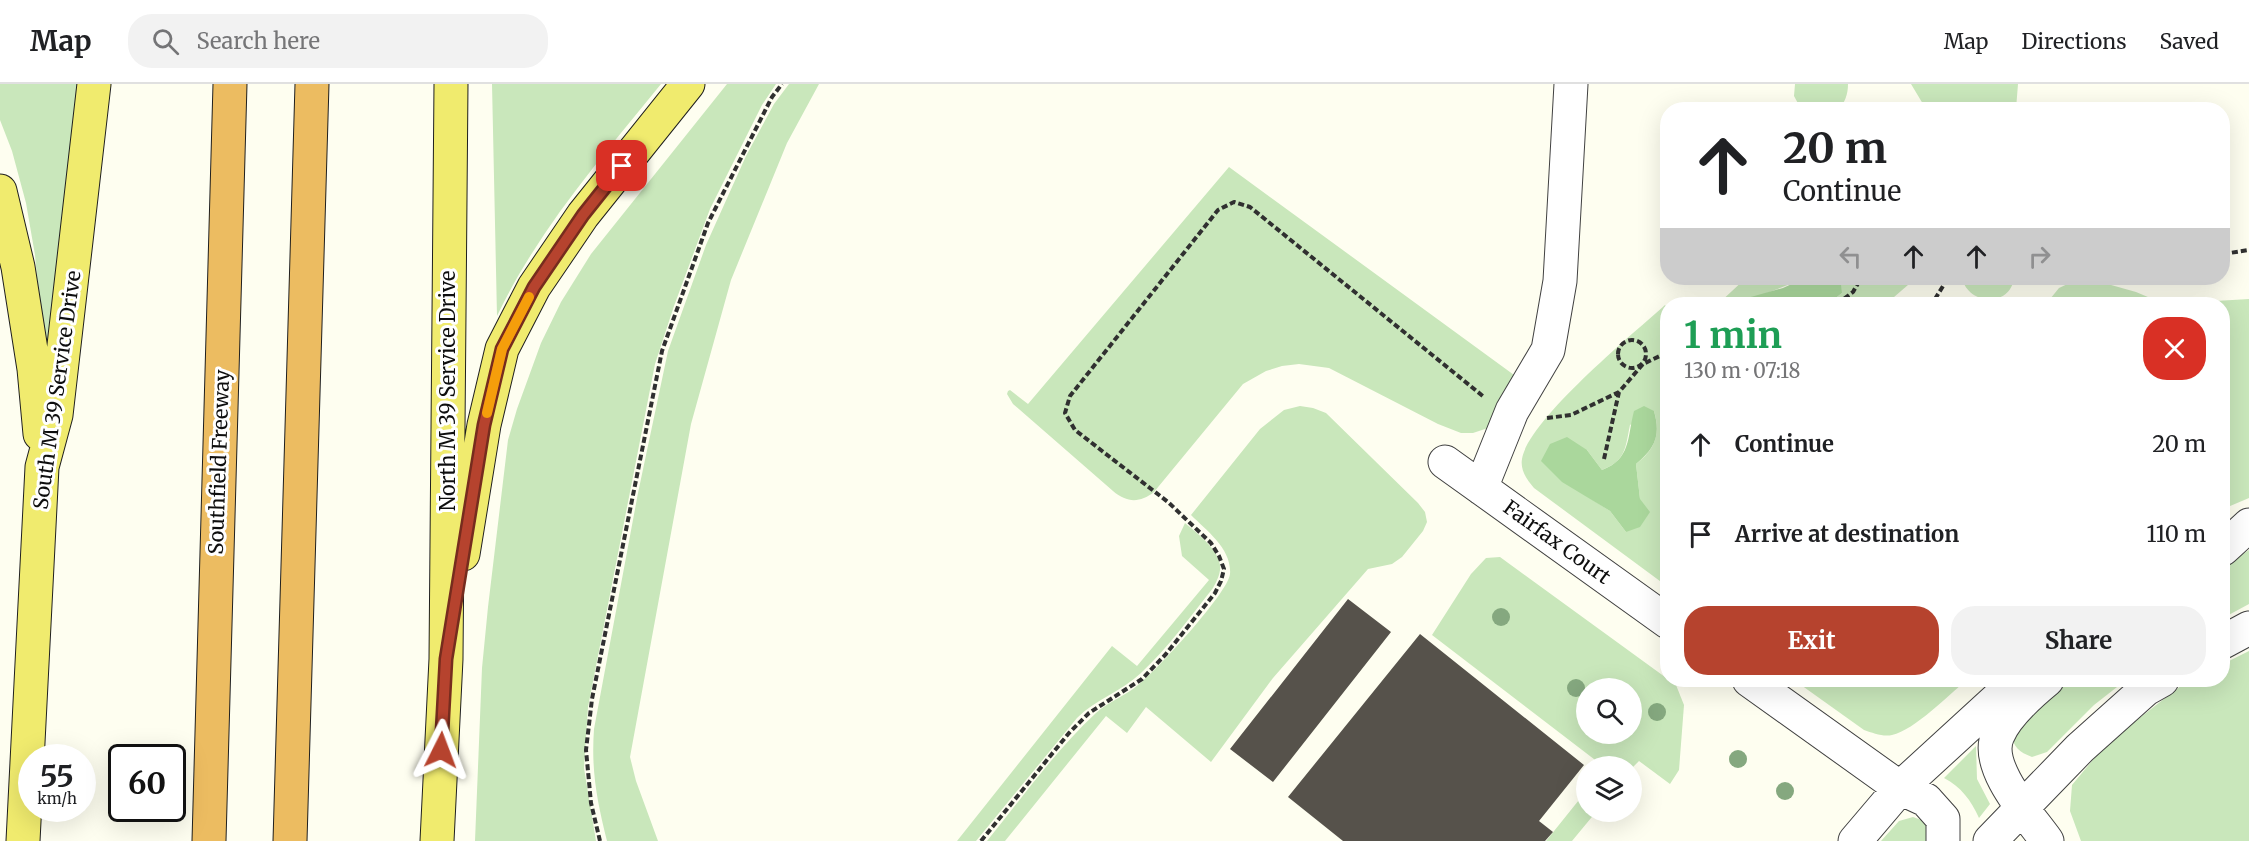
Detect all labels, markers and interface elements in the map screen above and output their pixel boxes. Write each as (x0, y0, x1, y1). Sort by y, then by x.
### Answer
search box (128, 14, 548, 68)
text: Map (30, 23, 92, 59)
icon: search (149, 25, 182, 58)
text: Search here (197, 27, 320, 55)
text: Map (1944, 28, 1988, 55)
text: Directions (2021, 28, 2126, 55)
text: Saved (2159, 28, 2219, 55)
text: 20 m (1783, 122, 1887, 174)
icon: ahead (1684, 126, 1762, 204)
pin (596, 140, 647, 191)
icon: arrive (605, 149, 638, 182)
text: Continue (1783, 174, 1901, 208)
icon: left (1834, 240, 1867, 273)
icon: ahead (1897, 240, 1930, 273)
icon: ahead (1960, 240, 1993, 273)
icon: right (2023, 240, 2056, 273)
street label: South M 39 Service Drive (27, 269, 86, 511)
street label: North M 39 Service Drive (435, 271, 460, 511)
text: 1 min (1684, 313, 1782, 358)
button: close (2143, 317, 2206, 380)
text: 130 m · 07:18 (1684, 358, 1800, 383)
street label: Southfield Freeway (203, 369, 234, 555)
icon: ahead (1684, 428, 1717, 461)
text: Continue (1735, 430, 1834, 458)
text: 20 m (2152, 430, 2206, 458)
street label: Fairfax Court (1499, 494, 1616, 589)
icon: arrive (1684, 518, 1717, 551)
text: Arrive at destination (1735, 520, 1959, 548)
text: 110 m (2147, 520, 2206, 548)
button: Exit (1684, 606, 1939, 675)
button: Share (1951, 606, 2206, 675)
map controls (1576, 678, 1642, 822)
button: search (1576, 678, 1642, 744)
position arrow (409, 718, 473, 782)
speed limit sign: 60 (108, 744, 186, 822)
button: layers (1576, 756, 1642, 822)
text: 55 (40, 757, 74, 795)
text: km/h (37, 789, 77, 808)

